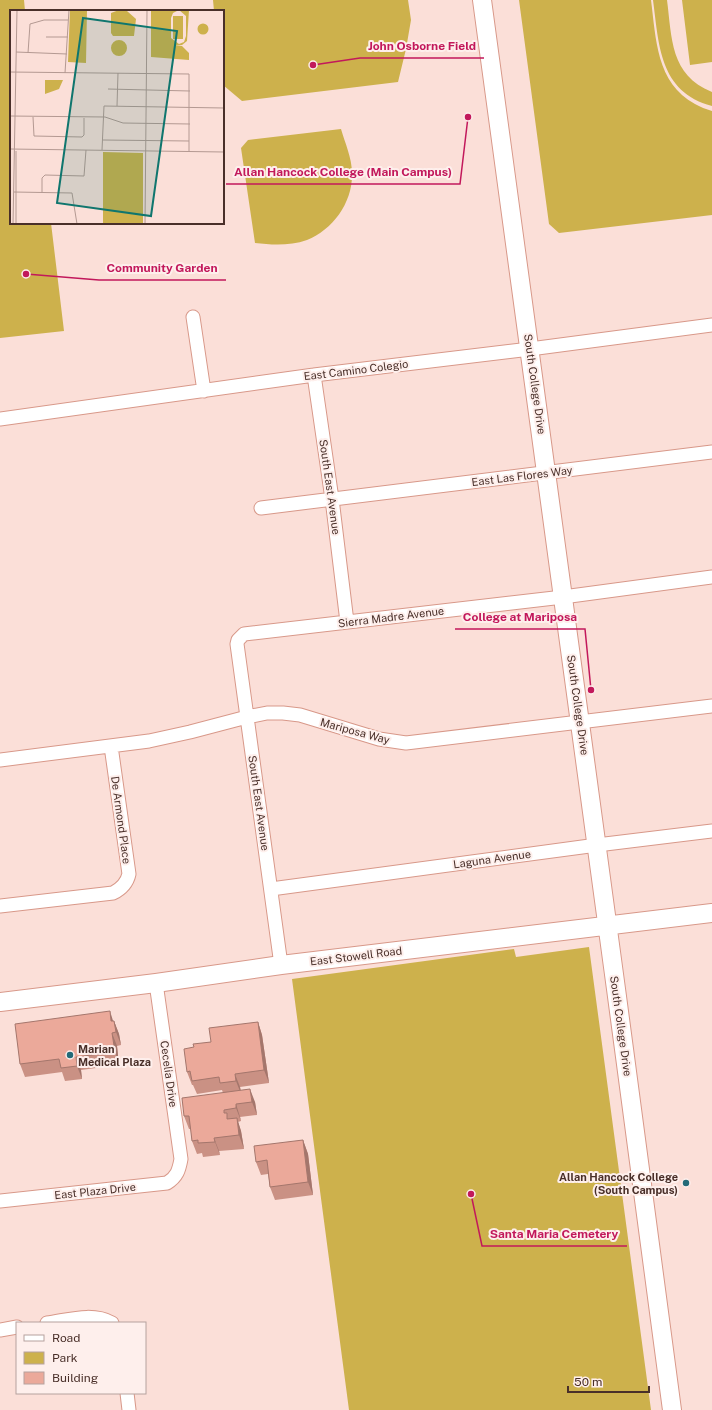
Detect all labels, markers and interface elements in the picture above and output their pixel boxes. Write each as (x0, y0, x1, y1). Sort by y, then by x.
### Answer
inset map (10, 10, 224, 224)
callout: John Osborne Field (360, 34, 484, 58)
text: John Osborne Field (368, 39, 476, 53)
callout: Allan Hancock College (Main Campus) (226, 160, 460, 184)
text: Allan Hancock College (Main Campus) (234, 165, 452, 179)
callout: Community Garden (99, 256, 226, 280)
text: Community Garden (106, 261, 218, 275)
street label: South College Drive (522, 333, 548, 435)
street label: East Camino Colegio (303, 358, 409, 382)
street label: South East Avenue (317, 439, 343, 535)
street label: East Las Flores Way (471, 464, 573, 488)
street label: Sierra Madre Avenue (337, 605, 445, 629)
callout: College at Mariposa (455, 605, 585, 629)
text: College at Mariposa (463, 610, 577, 624)
street label: South College Drive (565, 654, 591, 756)
street label: Mariposa Way (319, 716, 391, 746)
street label: South East Avenue (246, 755, 272, 851)
street label: De Armond Place (109, 775, 133, 865)
street label: Laguna Avenue (452, 848, 532, 870)
street label: East Stowell Road (309, 944, 403, 968)
street label: South College Drive (608, 975, 634, 1077)
street label: Cecelia Drive (158, 1040, 180, 1108)
place label: Marian Medical Plaza (78, 1043, 151, 1068)
marker: Marian Medical Plaza (65, 1050, 75, 1060)
place label: Allan Hancock College (South Campus) (559, 1171, 678, 1196)
marker: Allan Hancock College (South Campus) (681, 1178, 691, 1188)
street label: East Plaza Drive (54, 1181, 136, 1201)
callout: Santa Maria Cemetery (482, 1222, 627, 1246)
text: Santa Maria Cemetery (490, 1227, 618, 1241)
legend (16, 1322, 146, 1394)
text: Road (52, 1331, 80, 1345)
text: Park (52, 1351, 78, 1365)
scale bar (568, 1368, 649, 1394)
text: Building (52, 1371, 98, 1385)
text: 50 m (574, 1375, 602, 1389)

